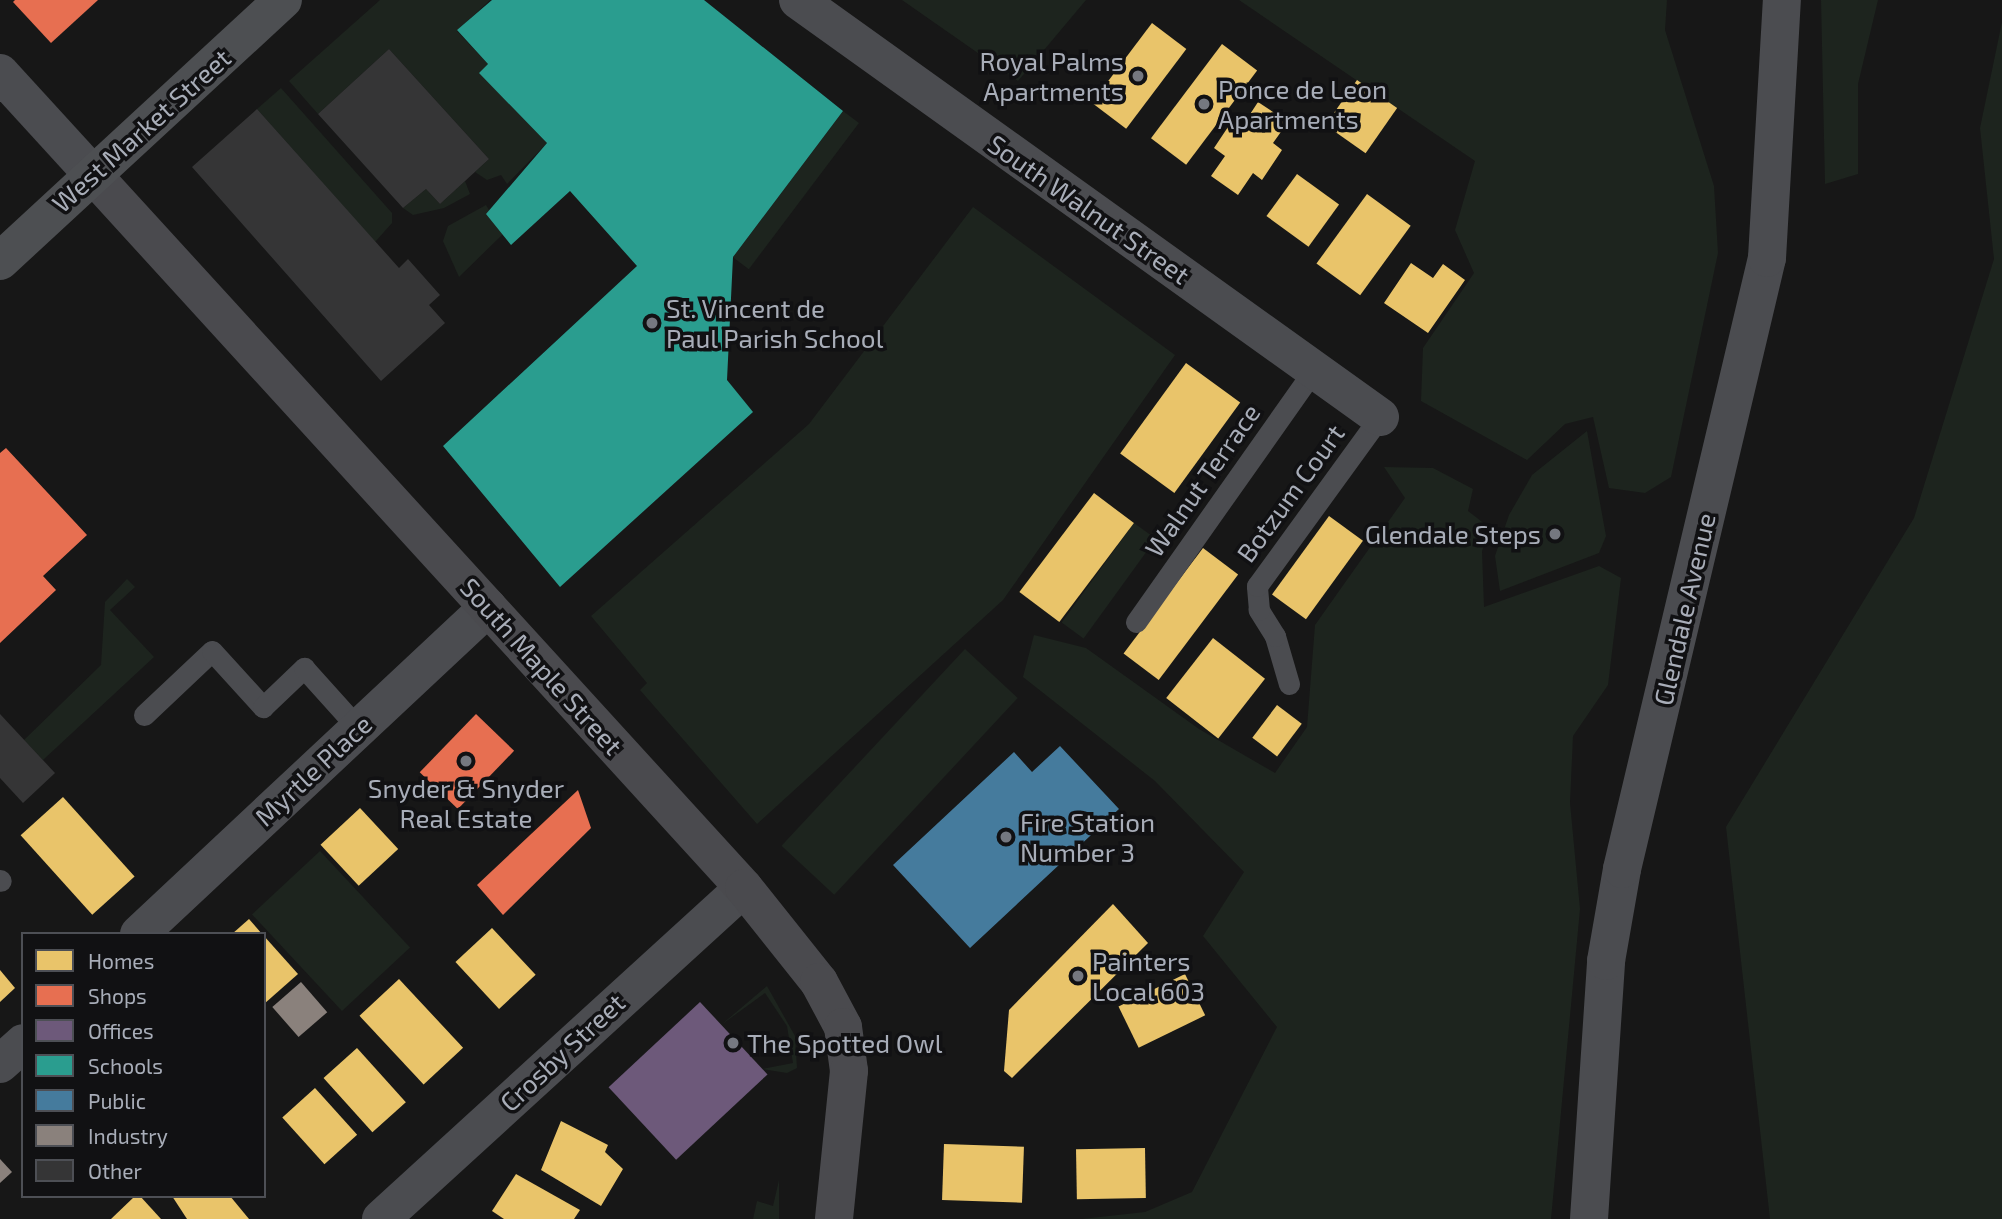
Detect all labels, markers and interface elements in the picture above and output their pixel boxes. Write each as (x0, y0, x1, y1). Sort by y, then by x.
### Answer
street label: West Market Street (45, 42, 237, 218)
place label: Royal Palms Apartments (979, 45, 1124, 106)
marker: Royal Palms Apartments (1130, 68, 1146, 84)
place label: Ponce de Leon Apartments (1218, 73, 1387, 134)
marker: Ponce de Leon Apartments (1196, 96, 1212, 112)
street label: South Walnut Street (982, 128, 1196, 290)
place label: St. Vincent de Paul Parish School (666, 292, 884, 354)
marker: St. Vincent de Paul Parish School (644, 315, 660, 331)
street label: Walnut Terrace (1138, 397, 1266, 563)
street label: Botzum Court (1230, 418, 1350, 568)
street label: Glendale Avenue (1647, 510, 1721, 708)
place label: Glendale Steps (1365, 518, 1541, 550)
marker: Glendale Steps (1547, 526, 1563, 542)
street label: South Maple Street (455, 571, 629, 761)
street label: Myrtle Place (248, 708, 378, 832)
marker: Snyder & Snyder Real Estate (458, 753, 474, 769)
place label: Snyder & Snyder Real Estate (368, 772, 564, 834)
place label: Fire Station Number 3 (1020, 806, 1155, 868)
marker: Fire Station Number 3 (998, 829, 1014, 845)
legend (21, 932, 266, 1198)
place label: Painters Local 603 (1092, 945, 1206, 1006)
text: Homes (88, 948, 154, 973)
marker: Painters Local 603 (1070, 968, 1086, 984)
text: Shops (88, 983, 147, 1008)
street label: Crosby Street (493, 986, 631, 1118)
text: Offices (88, 1018, 154, 1043)
place label: The Spotted Owl (747, 1027, 942, 1059)
marker: The Spotted Owl (725, 1035, 741, 1051)
text: Schools (88, 1053, 163, 1078)
text: Public (88, 1088, 146, 1113)
text: Industry (88, 1123, 168, 1148)
text: Other (88, 1158, 142, 1183)

